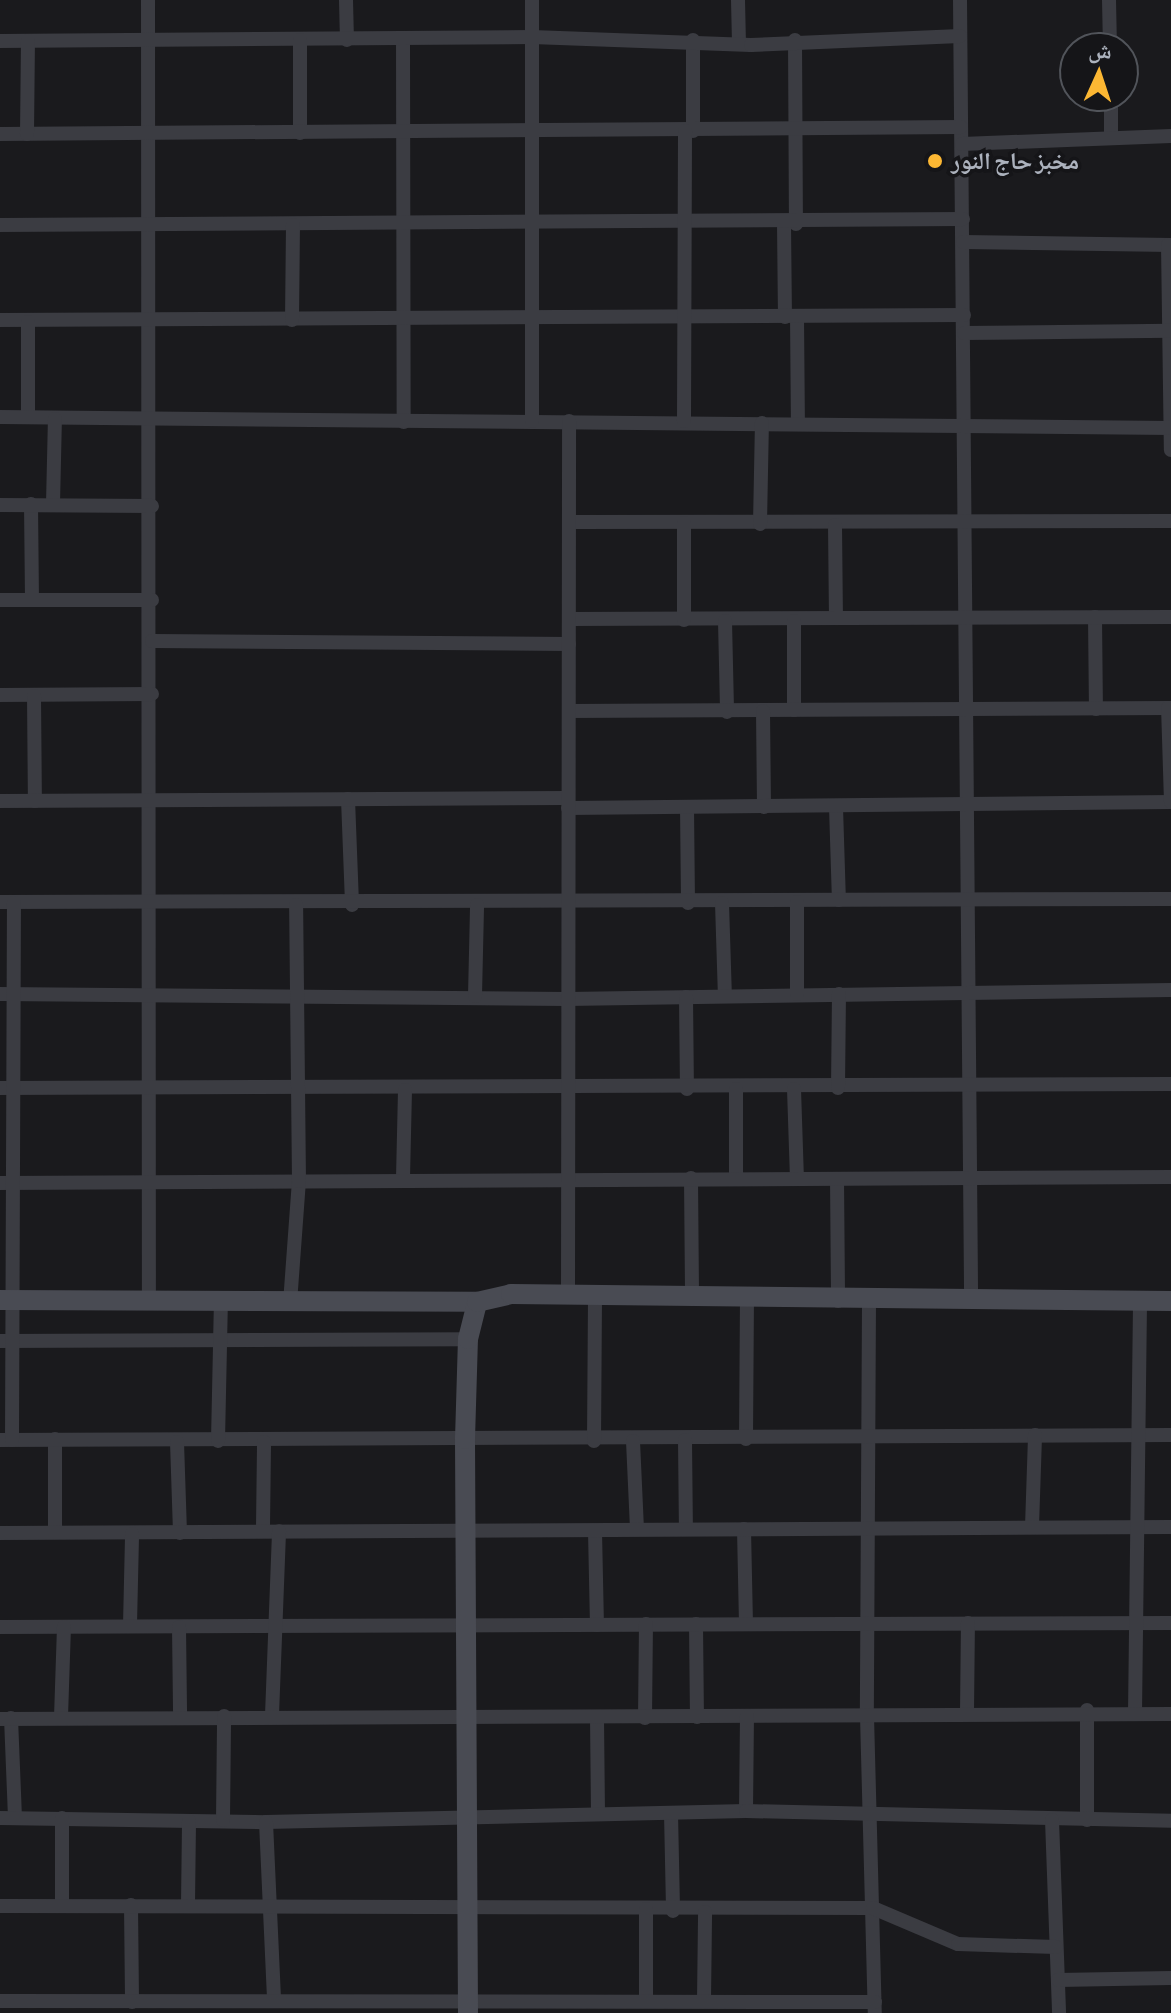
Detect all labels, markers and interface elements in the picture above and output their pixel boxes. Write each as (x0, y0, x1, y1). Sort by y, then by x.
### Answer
north arrow (1059, 32, 1139, 112)
text: ش (1088, 36, 1112, 64)
place label: مخبز حاج النور (951, 147, 1079, 175)
marker: مخبز حاج النور (926, 152, 944, 170)

